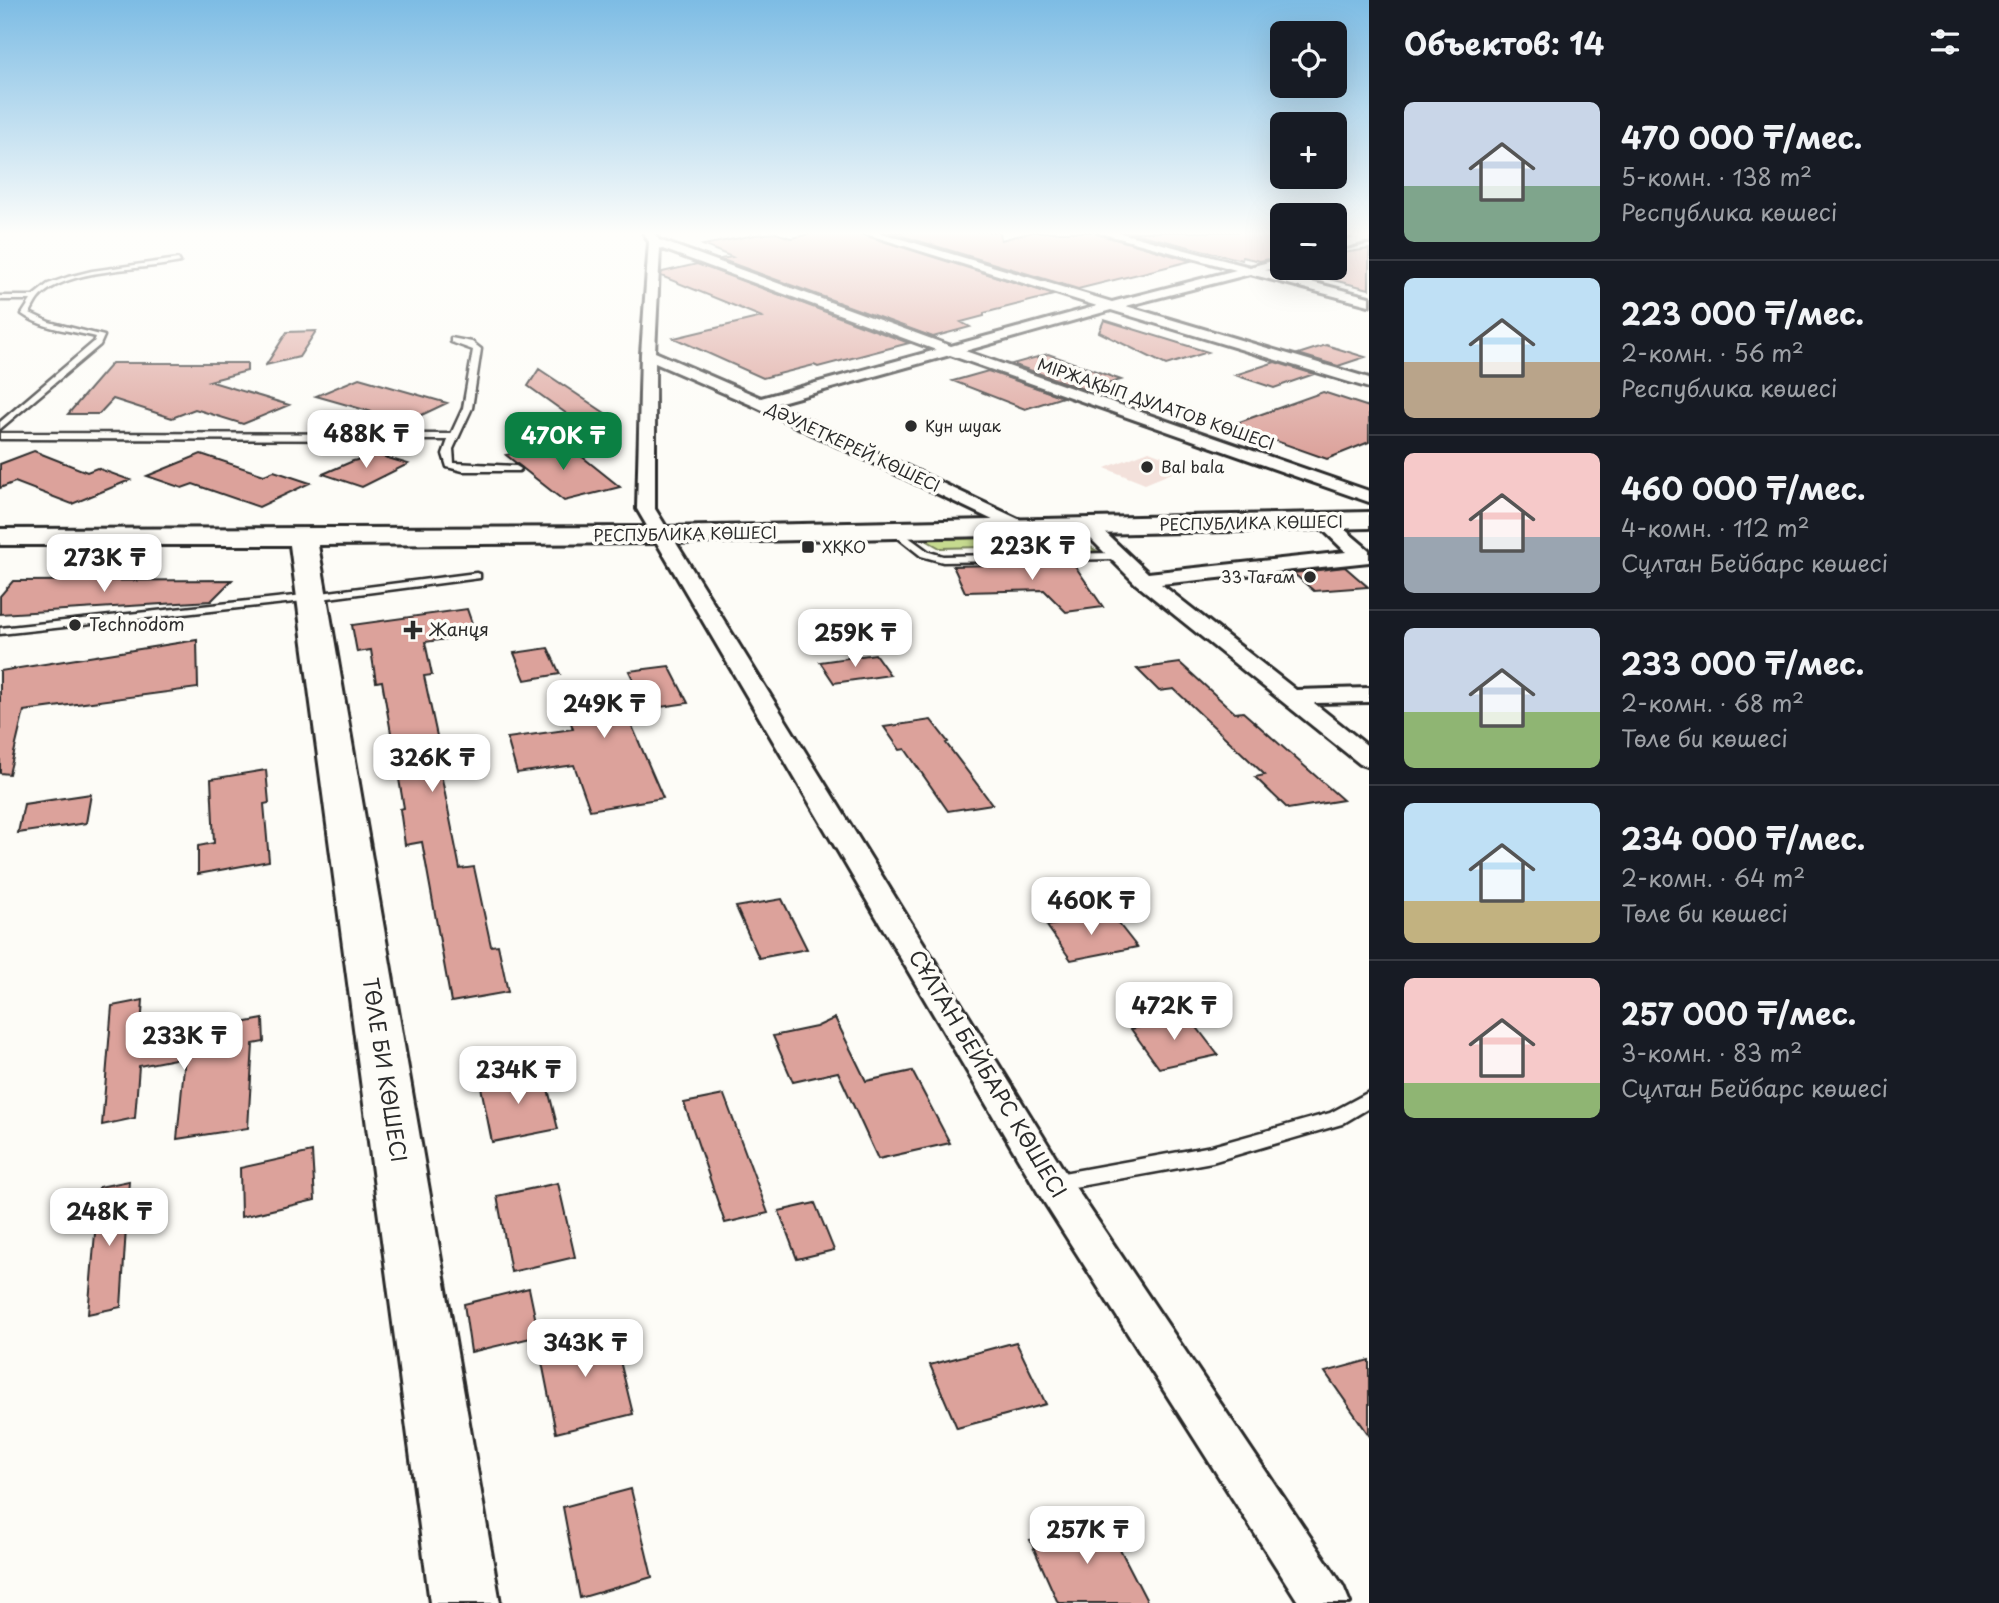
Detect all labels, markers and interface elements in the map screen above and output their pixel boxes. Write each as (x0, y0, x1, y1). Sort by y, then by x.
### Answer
text: Объектов: 14 (1404, 20, 1604, 65)
map controls (1270, 21, 1347, 280)
button: locate (1270, 21, 1347, 98)
icon: filters (1926, 23, 1964, 61)
button: + (1270, 112, 1347, 189)
text: 470 000 ₸/мес. (1621, 114, 1862, 159)
icon: home (1460, 130, 1544, 214)
text: 5-комн. · 138 m² (1621, 159, 1812, 194)
text: Республика көшесі (1621, 194, 1837, 229)
button: − (1270, 203, 1347, 280)
text: 223 000 ₸/мес. (1621, 290, 1864, 335)
icon: home (1460, 306, 1544, 390)
text: 2-комн. · 56 m² (1621, 335, 1804, 370)
street label: МІРЖАҚЫП ДУЛАТОВ КӨШЕСІ (1035, 351, 1278, 455)
text: Республика көшесі (1621, 370, 1837, 405)
street label: ДӘУЛЕТКЕРЕЙ КӨШЕСІ (762, 395, 944, 497)
pin: 488K ₸ (309, 410, 423, 470)
pin: 470K ₸ (506, 412, 620, 472)
place label: Кун шуак (925, 413, 1001, 437)
text: 488K ₸ (323, 415, 409, 450)
text: 470K ₸ (521, 417, 605, 452)
marker: Кун шуак (903, 418, 919, 434)
place label: Bal bala (1161, 454, 1224, 478)
marker: Bal bala (1139, 459, 1155, 475)
text: 460 000 ₸/мес. (1621, 465, 1866, 510)
icon: home (1460, 481, 1544, 565)
street label: РЕСПУБЛИКА КӨШЕСІ (1159, 508, 1343, 536)
text: 4-комн. · 112 m² (1621, 510, 1810, 545)
street label: РЕСПУБЛИКА КӨШЕСІ (593, 519, 777, 547)
pin: 223K ₸ (975, 522, 1089, 582)
text: 223K ₸ (989, 527, 1075, 562)
pin: 273K ₸ (47, 534, 161, 594)
place label: ХҚКО (822, 534, 866, 558)
text: 273K ₸ (63, 539, 145, 574)
marker: ХҚКО (800, 539, 816, 555)
text: Сұлтан Бейбарс көшесі (1621, 545, 1888, 580)
place label: 33 Тағам (1221, 564, 1296, 588)
marker: 33 Тағам (1302, 569, 1318, 585)
place label: Technodom (89, 610, 185, 637)
pin: 259K ₸ (798, 610, 912, 669)
text: 259K ₸ (814, 614, 896, 649)
place label: Жанұя (429, 615, 489, 642)
marker: Technodom (67, 617, 83, 633)
marker: Жанұя (403, 620, 423, 640)
text: 233 000 ₸/мес. (1621, 640, 1864, 685)
icon: home (1460, 656, 1544, 740)
pin: 249K ₸ (547, 680, 661, 740)
text: 249K ₸ (563, 685, 645, 720)
text: 2-комн. · 68 m² (1621, 685, 1804, 720)
text: Төле би көшесі (1621, 720, 1788, 755)
pin: 326K ₸ (375, 734, 489, 794)
text: 326K ₸ (389, 739, 475, 774)
text: 234 000 ₸/мес. (1621, 815, 1865, 860)
icon: home (1460, 831, 1544, 915)
text: 2-комн. · 64 m² (1621, 860, 1805, 895)
pin: 460K ₸ (1034, 878, 1148, 937)
text: 460K ₸ (1047, 882, 1135, 917)
text: Төле би көшесі (1621, 895, 1788, 930)
street label: СҰЛТАН БЕЙБАРС КӨШЕСІ (902, 943, 1076, 1203)
street label: ТӨЛЕ БИ КӨШЕСІ (356, 975, 416, 1164)
pin: 472K ₸ (1117, 982, 1231, 1042)
text: 472K ₸ (1132, 987, 1216, 1022)
text: 257 000 ₸/мес. (1621, 990, 1856, 1035)
icon: home (1460, 1006, 1544, 1090)
pin: 233K ₸ (127, 1012, 241, 1072)
text: 233K ₸ (142, 1017, 226, 1052)
text: 3-комн. · 83 m² (1621, 1035, 1802, 1070)
pin: 234K ₸ (461, 1046, 575, 1106)
text: 234K ₸ (475, 1051, 561, 1086)
text: Сұлтан Бейбарс көшесі (1621, 1070, 1888, 1105)
pin: 248K ₸ (52, 1188, 166, 1248)
text: 248K ₸ (66, 1193, 152, 1228)
pin: 343K ₸ (528, 1320, 642, 1379)
text: 343K ₸ (543, 1324, 627, 1359)
pin: 257K ₸ (1030, 1506, 1144, 1566)
text: 257K ₸ (1046, 1511, 1128, 1546)

